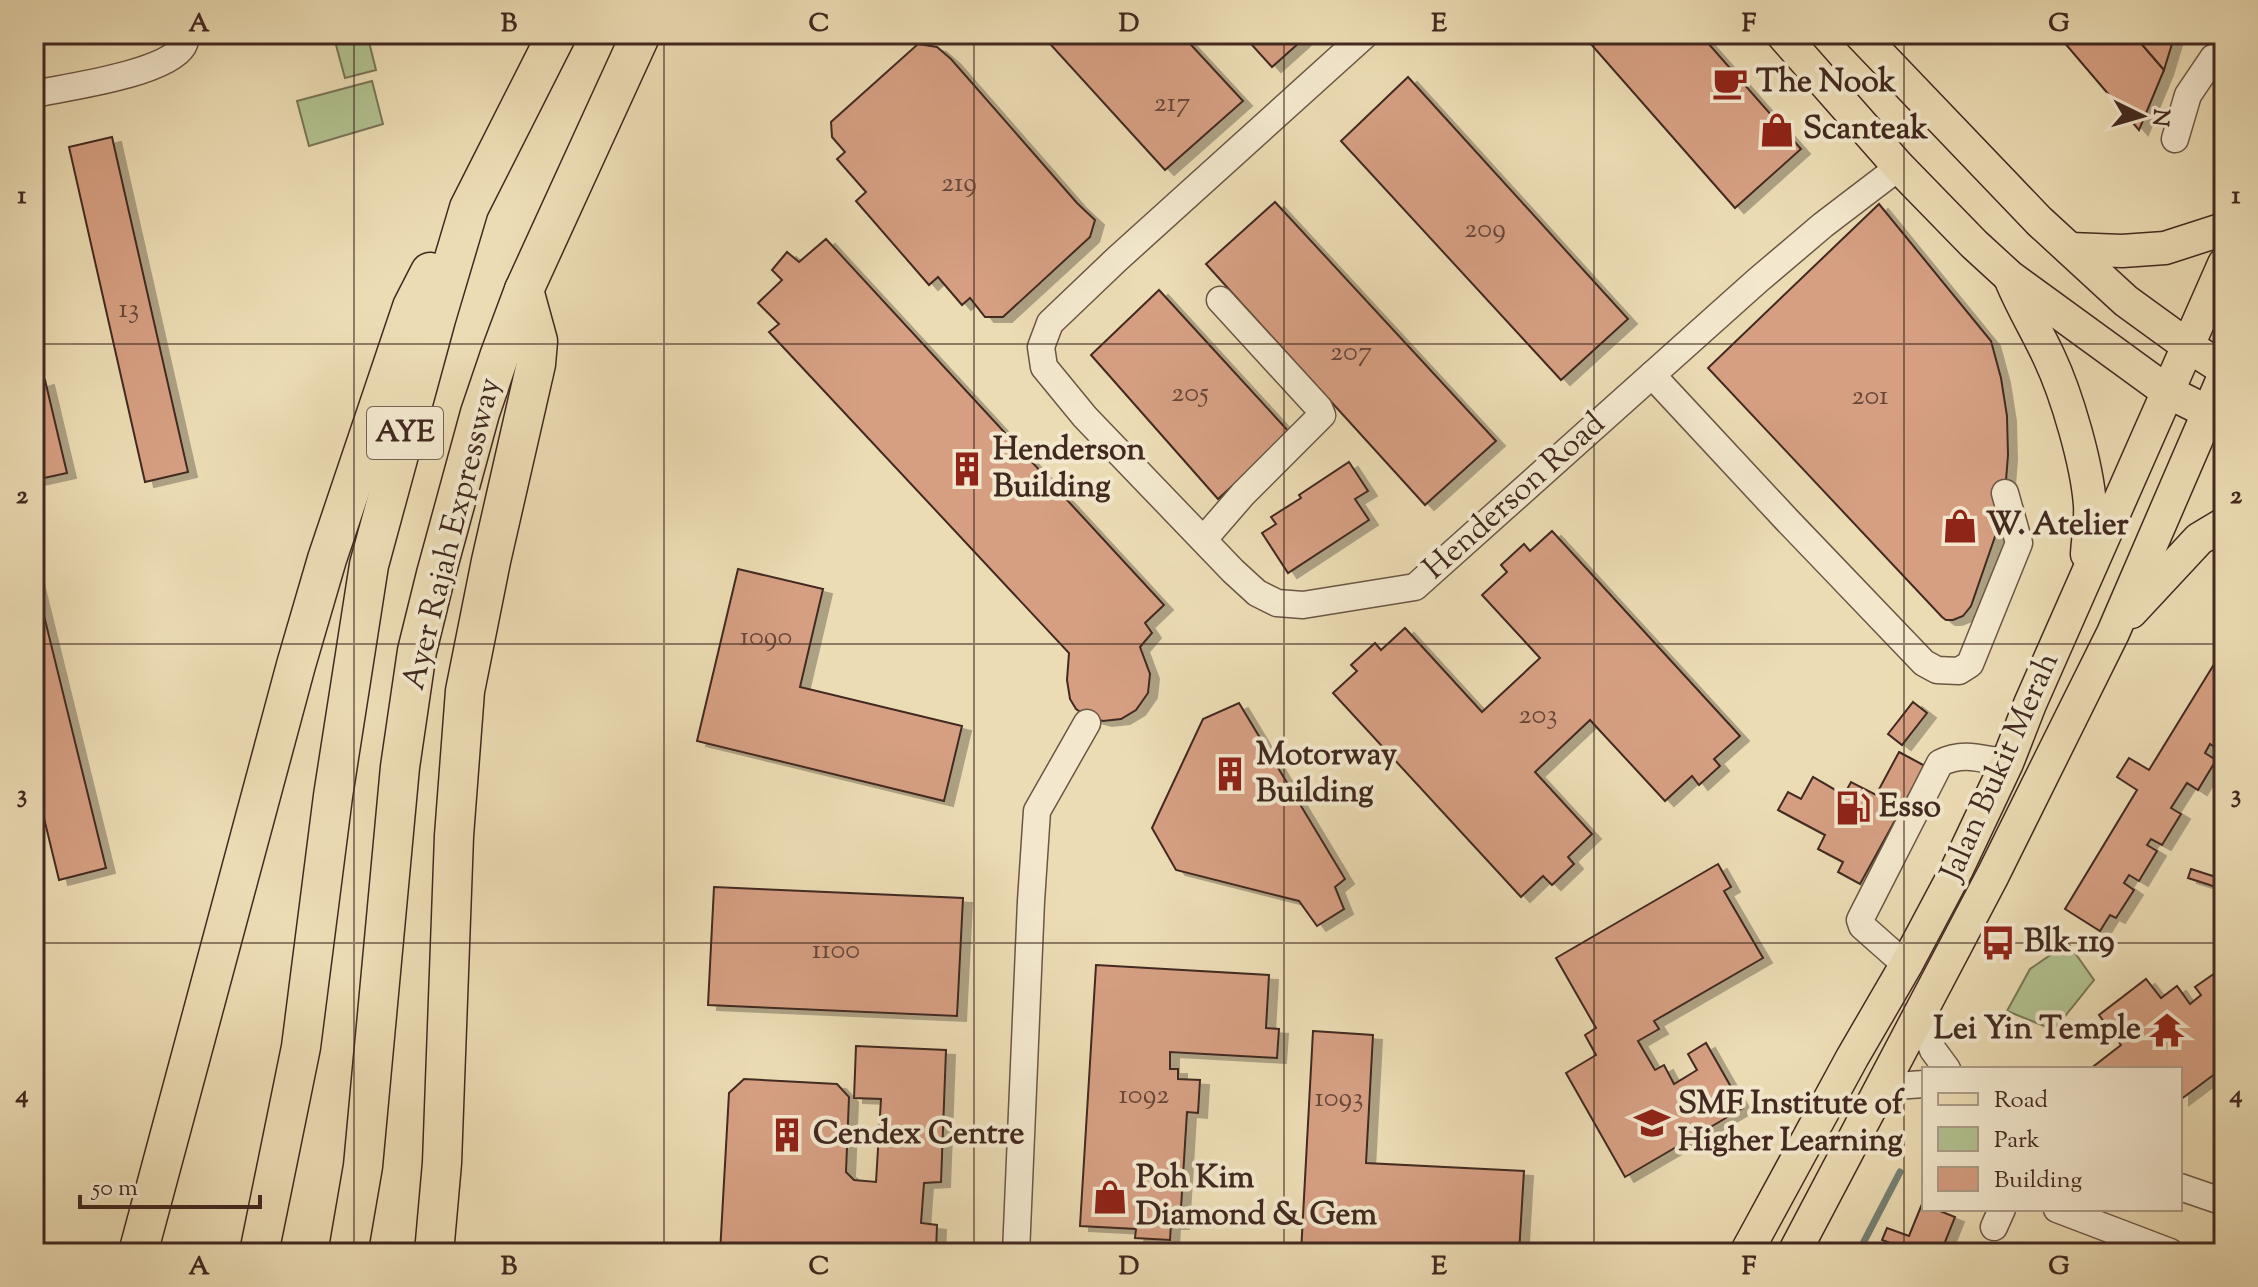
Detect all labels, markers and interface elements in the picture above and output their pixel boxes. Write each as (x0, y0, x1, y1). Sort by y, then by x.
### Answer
text: A (188, 6, 210, 43)
text: B (501, 6, 518, 43)
text: C (809, 6, 829, 43)
text: D (1119, 6, 1139, 43)
text: E (1431, 6, 1447, 43)
text: F (1742, 6, 1757, 43)
text: G (2048, 6, 2070, 43)
place label: The Nook (1756, 60, 1897, 106)
cafe icon: The Nook (1711, 64, 1749, 102)
north arrow (2102, 76, 2182, 156)
house number: 217 (1154, 84, 1190, 124)
place label: Scanteak (1803, 107, 1928, 153)
text: N (2142, 107, 2176, 128)
shop icon: Scanteak (1758, 111, 1796, 149)
house number: 219 (941, 164, 977, 204)
text: 1 (18, 178, 27, 215)
text: 1 (2232, 178, 2241, 215)
house number: 209 (1464, 210, 1506, 250)
house number: 13 (119, 290, 139, 330)
house number: 207 (1330, 333, 1372, 373)
street label: Ayer Rajah Expressway (392, 373, 514, 695)
house number: 205 (1171, 374, 1209, 414)
house number: 201 (1851, 377, 1889, 417)
street label: Henderson Road (1414, 403, 1616, 591)
road number: AYE (367, 407, 443, 459)
place label: Henderson Building (993, 428, 1146, 511)
building icon: Henderson Building (948, 450, 986, 488)
text: 2 (16, 478, 29, 515)
text: 2 (2230, 478, 2243, 515)
place label: W. Atelier (1986, 503, 2130, 549)
shop icon: W. Atelier (1941, 507, 1979, 545)
house number: 1090 (740, 618, 792, 658)
street label: Jalan Bukit Merah (1929, 645, 2072, 890)
house number: 203 (1518, 696, 1558, 736)
place label: Motorway Building (1256, 733, 1397, 816)
building icon: Motorway Building (1211, 755, 1249, 793)
text: 3 (17, 777, 27, 814)
text: 3 (2231, 777, 2241, 814)
place label: Esso (1879, 785, 1941, 831)
fuel station icon: Esso (1834, 789, 1872, 827)
place label: Blk 119 (2024, 920, 2115, 966)
bus stop icon: Blk 119 (1979, 924, 2017, 962)
house number: 1100 (812, 931, 860, 971)
place label: Lei Yin Temple (1934, 1007, 2141, 1053)
temple icon: Lei Yin Temple (2148, 1011, 2186, 1049)
legend (1922, 1067, 2182, 1211)
house number: 1092 (1119, 1076, 1169, 1116)
text: 4 (14, 1077, 29, 1114)
text: 4 (2228, 1077, 2243, 1114)
house number: 1093 (1315, 1079, 1363, 1119)
place label: SMF Institute of Higher Learning (1678, 1082, 1905, 1165)
text: Road (1994, 1084, 2048, 1118)
school or university icon: SMF Institute of Higher Learning (1633, 1104, 1671, 1142)
place label: Cendex Centre (813, 1112, 1024, 1158)
building icon: Cendex Centre (768, 1116, 806, 1154)
text: Park (1994, 1124, 2040, 1158)
place label: Poh Kim Diamond & Gem (1136, 1156, 1378, 1239)
scale bar (80, 1159, 260, 1209)
text: Building (1994, 1164, 2083, 1198)
text: 50 m (90, 1172, 138, 1206)
shop icon: Poh Kim Diamond & Gem (1091, 1178, 1129, 1216)
text: A (188, 1249, 210, 1286)
text: B (501, 1249, 518, 1286)
text: C (809, 1249, 829, 1286)
text: D (1119, 1249, 1139, 1286)
text: E (1431, 1249, 1447, 1286)
text: F (1742, 1249, 1757, 1286)
text: G (2048, 1249, 2070, 1286)

